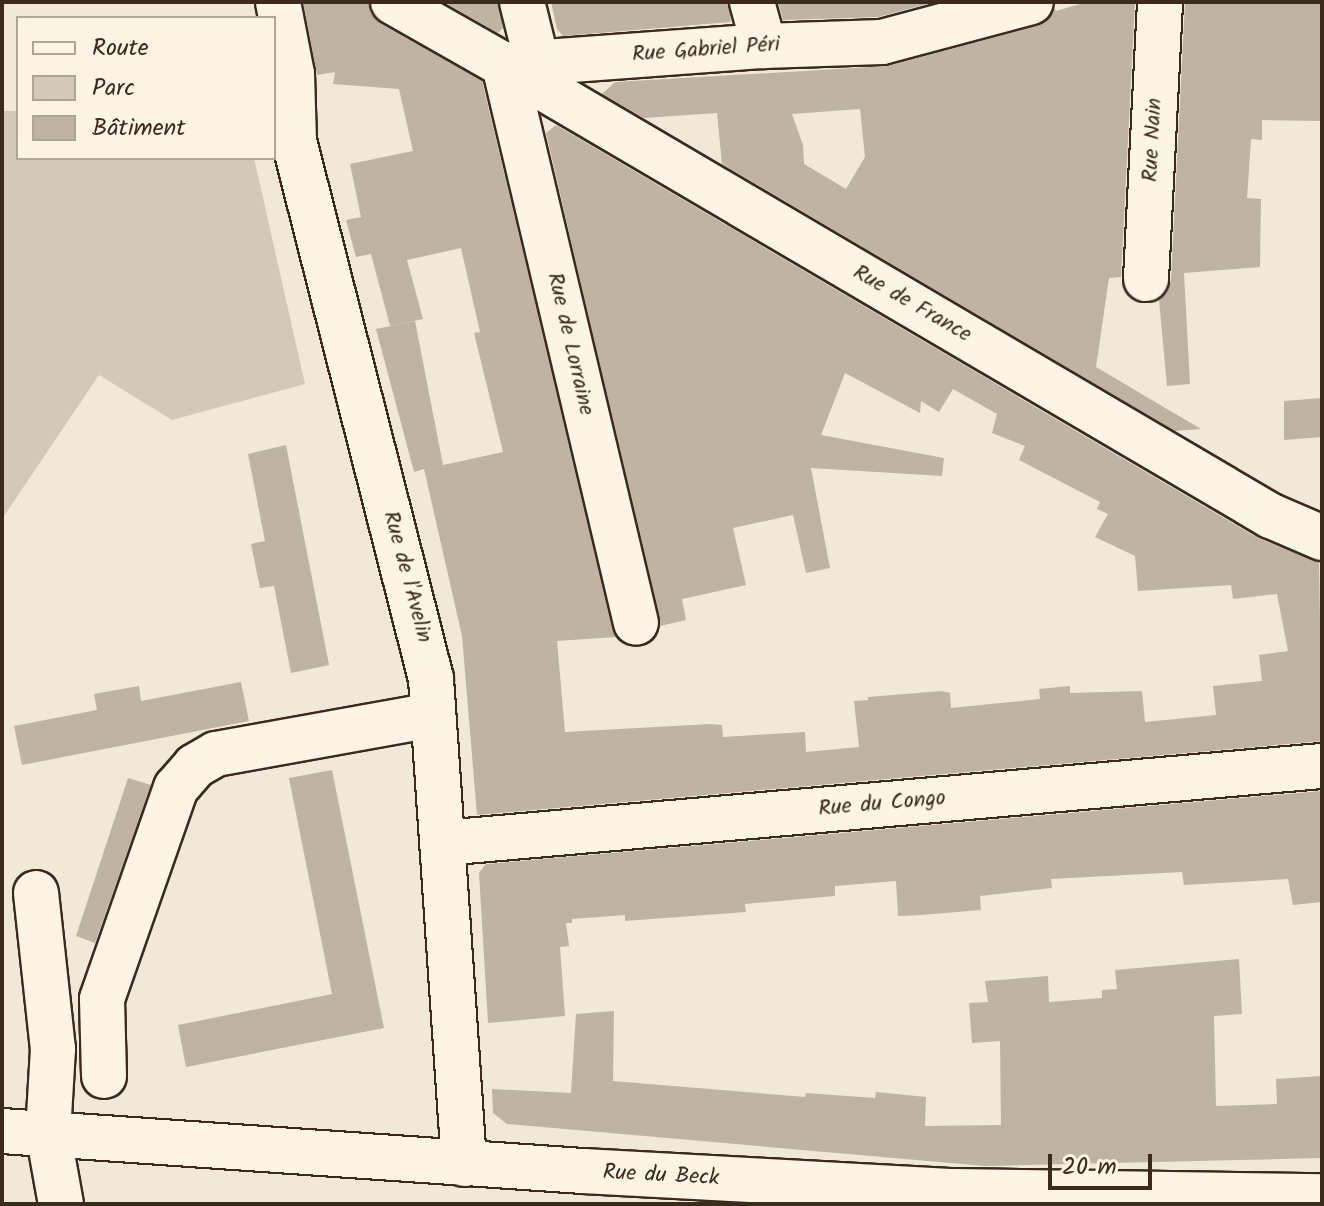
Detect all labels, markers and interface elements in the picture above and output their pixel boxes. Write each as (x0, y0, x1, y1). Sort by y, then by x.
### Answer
legend (16, 16, 276, 160)
text: Route (92, 29, 149, 68)
street label: Rue Gabriel Péri (631, 32, 781, 68)
text: Parc (92, 69, 135, 108)
street label: Rue Nain (1138, 97, 1168, 183)
text: Bâtiment (92, 109, 186, 148)
street label: Rue de France (848, 259, 976, 349)
street label: Rue de Lorraine (541, 270, 599, 418)
street label: Rue de l'Avelin (377, 508, 437, 646)
street label: Rue du Congo (817, 785, 947, 823)
scale bar (1052, 1138, 1156, 1188)
text: 20 m (1062, 1148, 1117, 1187)
street label: Rue du Beck (602, 1160, 720, 1192)

